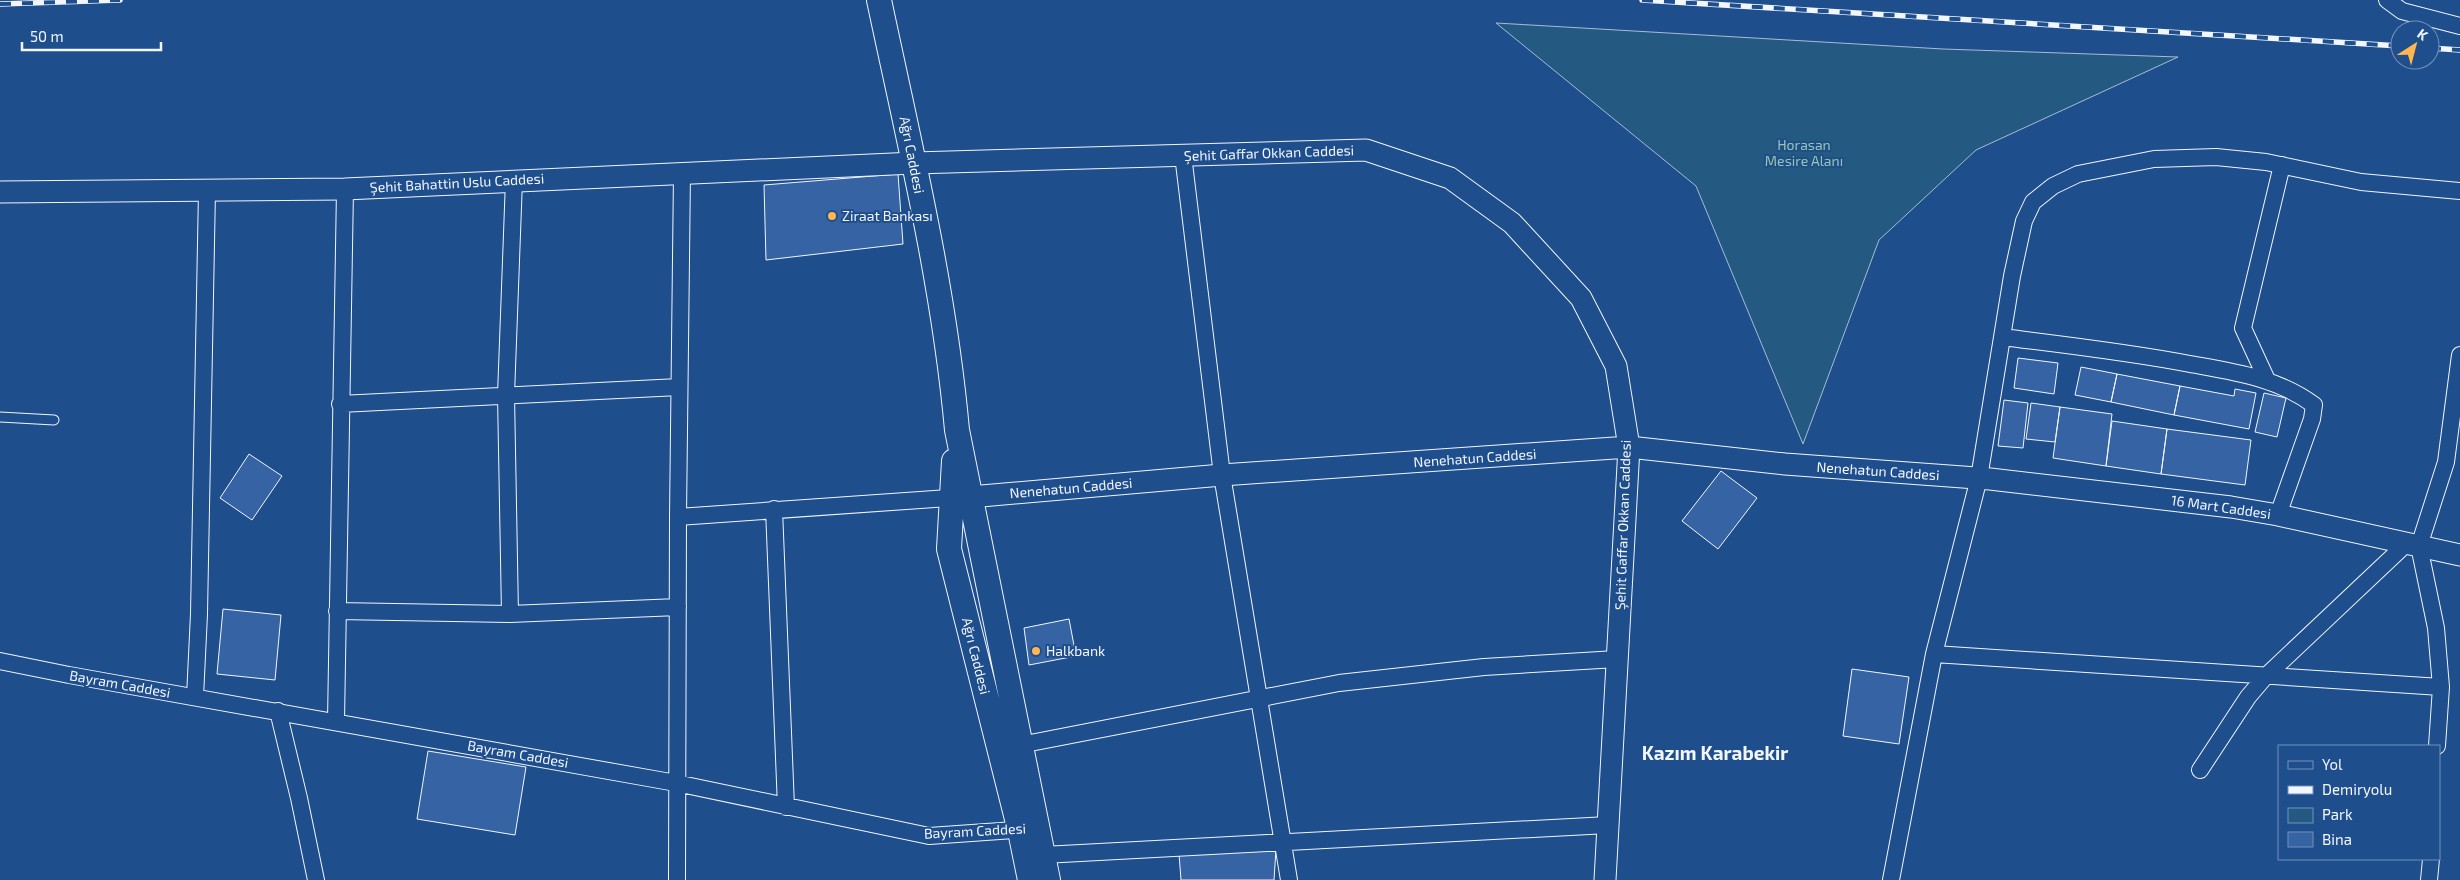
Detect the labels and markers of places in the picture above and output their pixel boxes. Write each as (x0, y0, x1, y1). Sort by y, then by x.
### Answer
place label: Ziraat Bankası (842, 207, 933, 224)
marker: Ziraat Bankası (826, 210, 838, 222)
place label: Halkbank (1046, 642, 1105, 659)
marker: Halkbank (1030, 645, 1042, 657)

